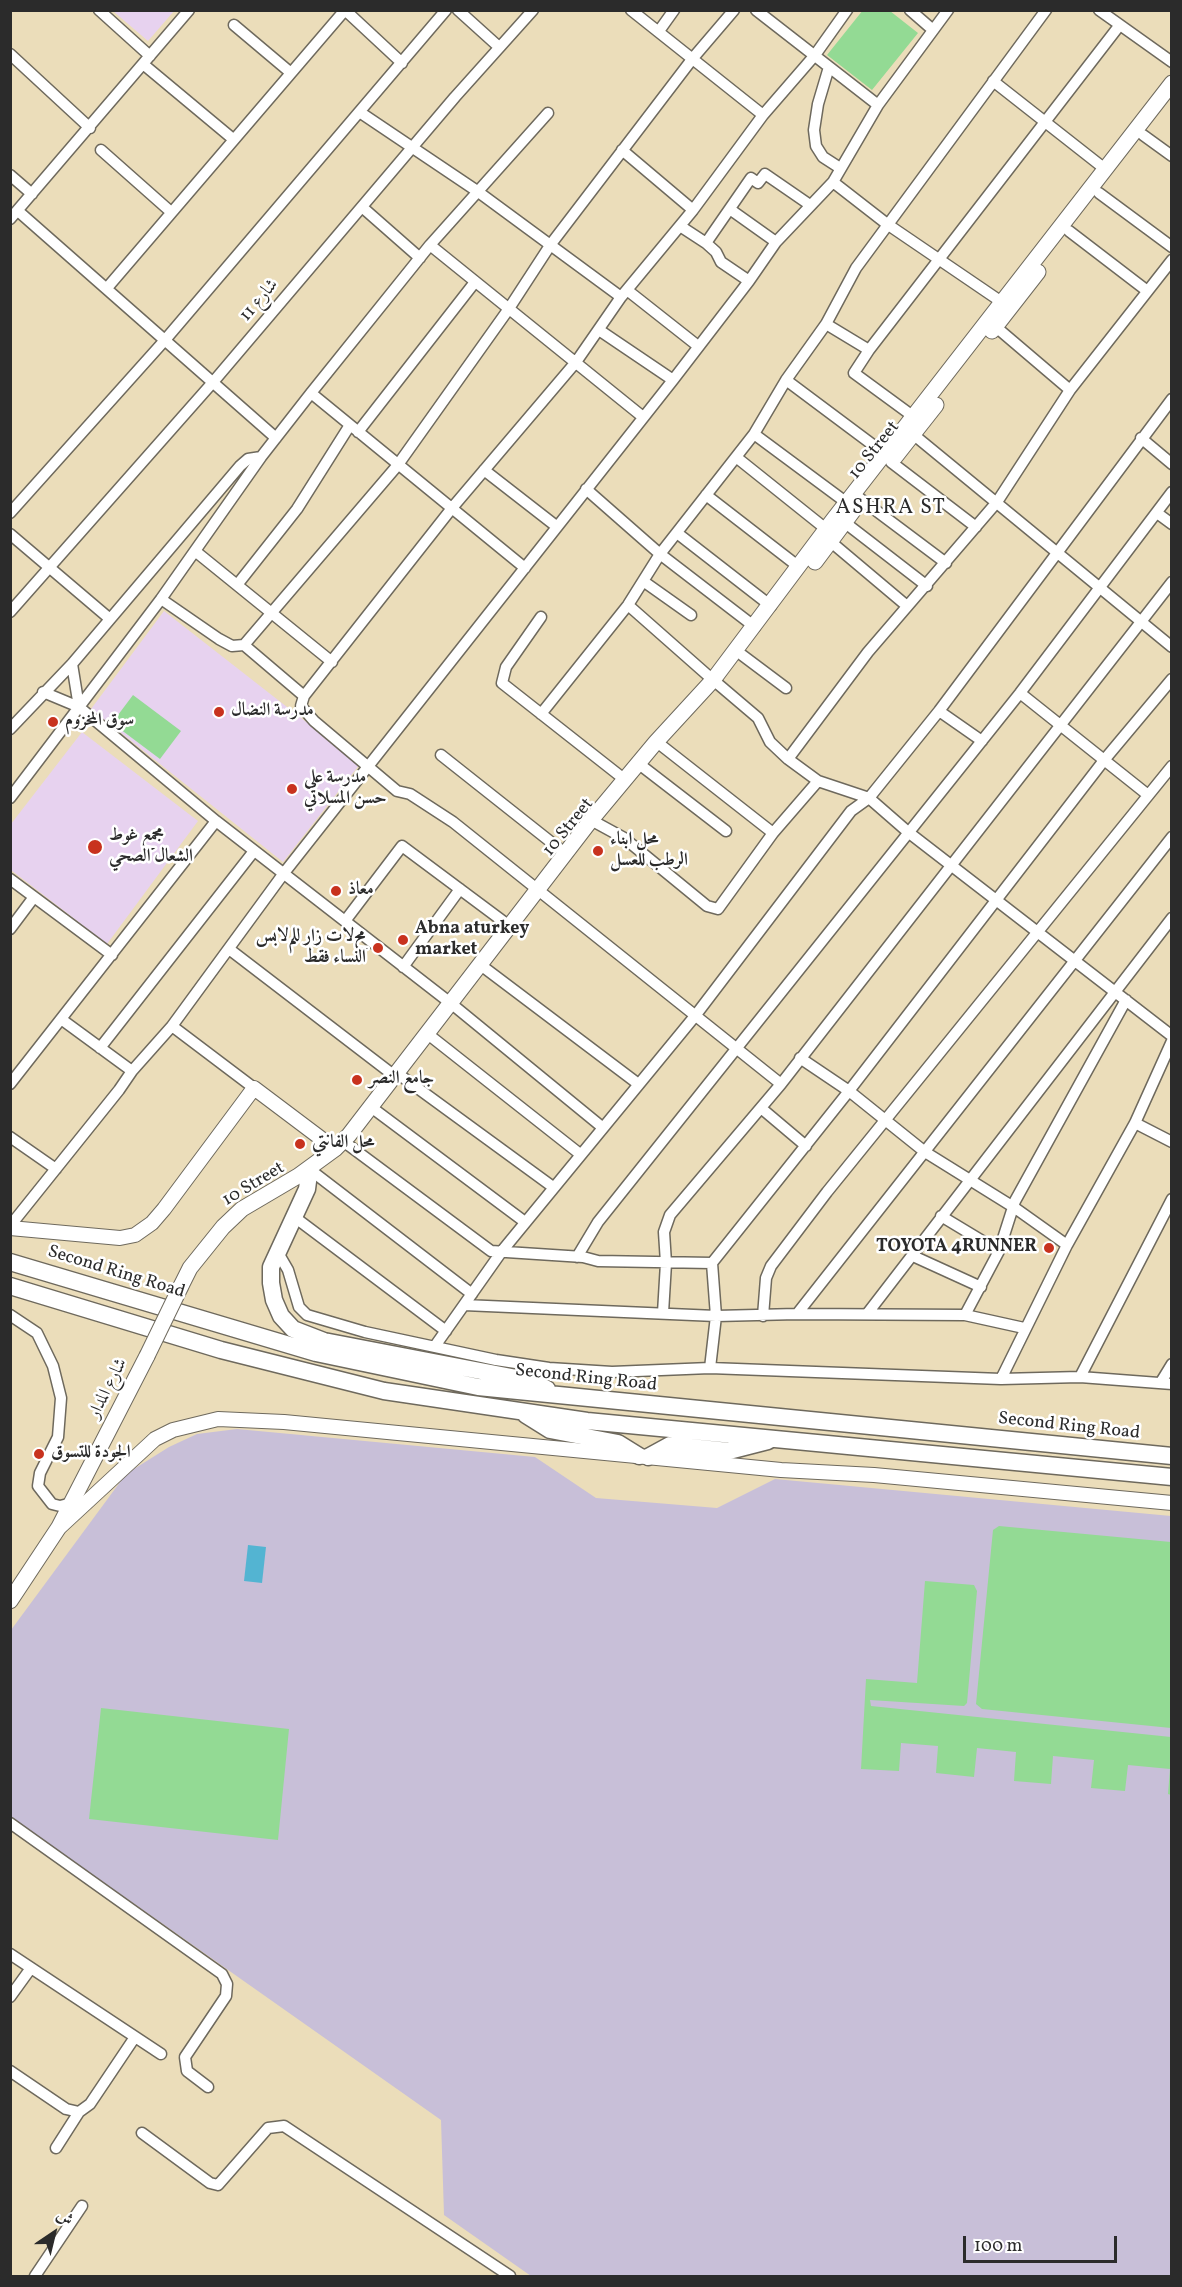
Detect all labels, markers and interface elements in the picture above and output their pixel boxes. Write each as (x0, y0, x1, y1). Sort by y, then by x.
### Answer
street label: شارع 11 (236, 275, 284, 327)
street label: 10 Street (845, 418, 905, 484)
district label: ASHRA ST (836, 496, 946, 522)
place label: مدرسة النضال (231, 701, 314, 723)
marker: مدرسة النضال (212, 705, 226, 719)
place label: سوق المخزوم (65, 711, 134, 733)
marker: سوق المخزوم (46, 715, 60, 729)
place label: مدرسة على حسن المسلاتي (304, 768, 387, 810)
marker: مدرسة على حسن المسلاتي (285, 782, 299, 796)
street label: 10 Street (539, 795, 599, 861)
place label: مجمع غوط الشعال الصحي (109, 826, 193, 868)
place label: محل ابناء الرطب للعسل (610, 830, 688, 872)
marker: مجمع غوط الشعال الصحي (86, 838, 104, 856)
marker: محل ابناء الرطب للعسل (591, 844, 605, 858)
place label: معاذ (348, 880, 374, 902)
marker: معاذ (329, 884, 343, 898)
place label: Abna aturkey market (415, 919, 529, 962)
place label: محﻻت زار للمﻻبس النساء فقط (256, 927, 366, 970)
marker: Abna aturkey market (396, 933, 410, 947)
marker: محﻻت زار للمﻻبس النساء فقط (371, 941, 385, 955)
place label: جامع النصر (369, 1069, 434, 1091)
marker: جامع النصر (350, 1073, 364, 1087)
place label: محل الفانتي (312, 1133, 374, 1155)
marker: محل الفانتي (293, 1137, 307, 1151)
street label: 10 Street (219, 1158, 289, 1212)
place label: TOYOTA 4RUNNER (876, 1237, 1037, 1259)
marker: TOYOTA 4RUNNER (1042, 1241, 1056, 1255)
street label: Second Ring Road (45, 1242, 187, 1304)
street label: شارع المدار (85, 1355, 133, 1423)
street label: Second Ring Road (514, 1361, 658, 1397)
street label: Second Ring Road (997, 1409, 1141, 1445)
place label: الجودة للتسوق (51, 1443, 131, 1465)
marker: الجودة للتسوق (32, 1447, 46, 1461)
north arrow (24, 2203, 84, 2263)
text: ش (52, 2205, 77, 2232)
scale bar (966, 2224, 1120, 2262)
text: 100 m (974, 2234, 1023, 2259)

